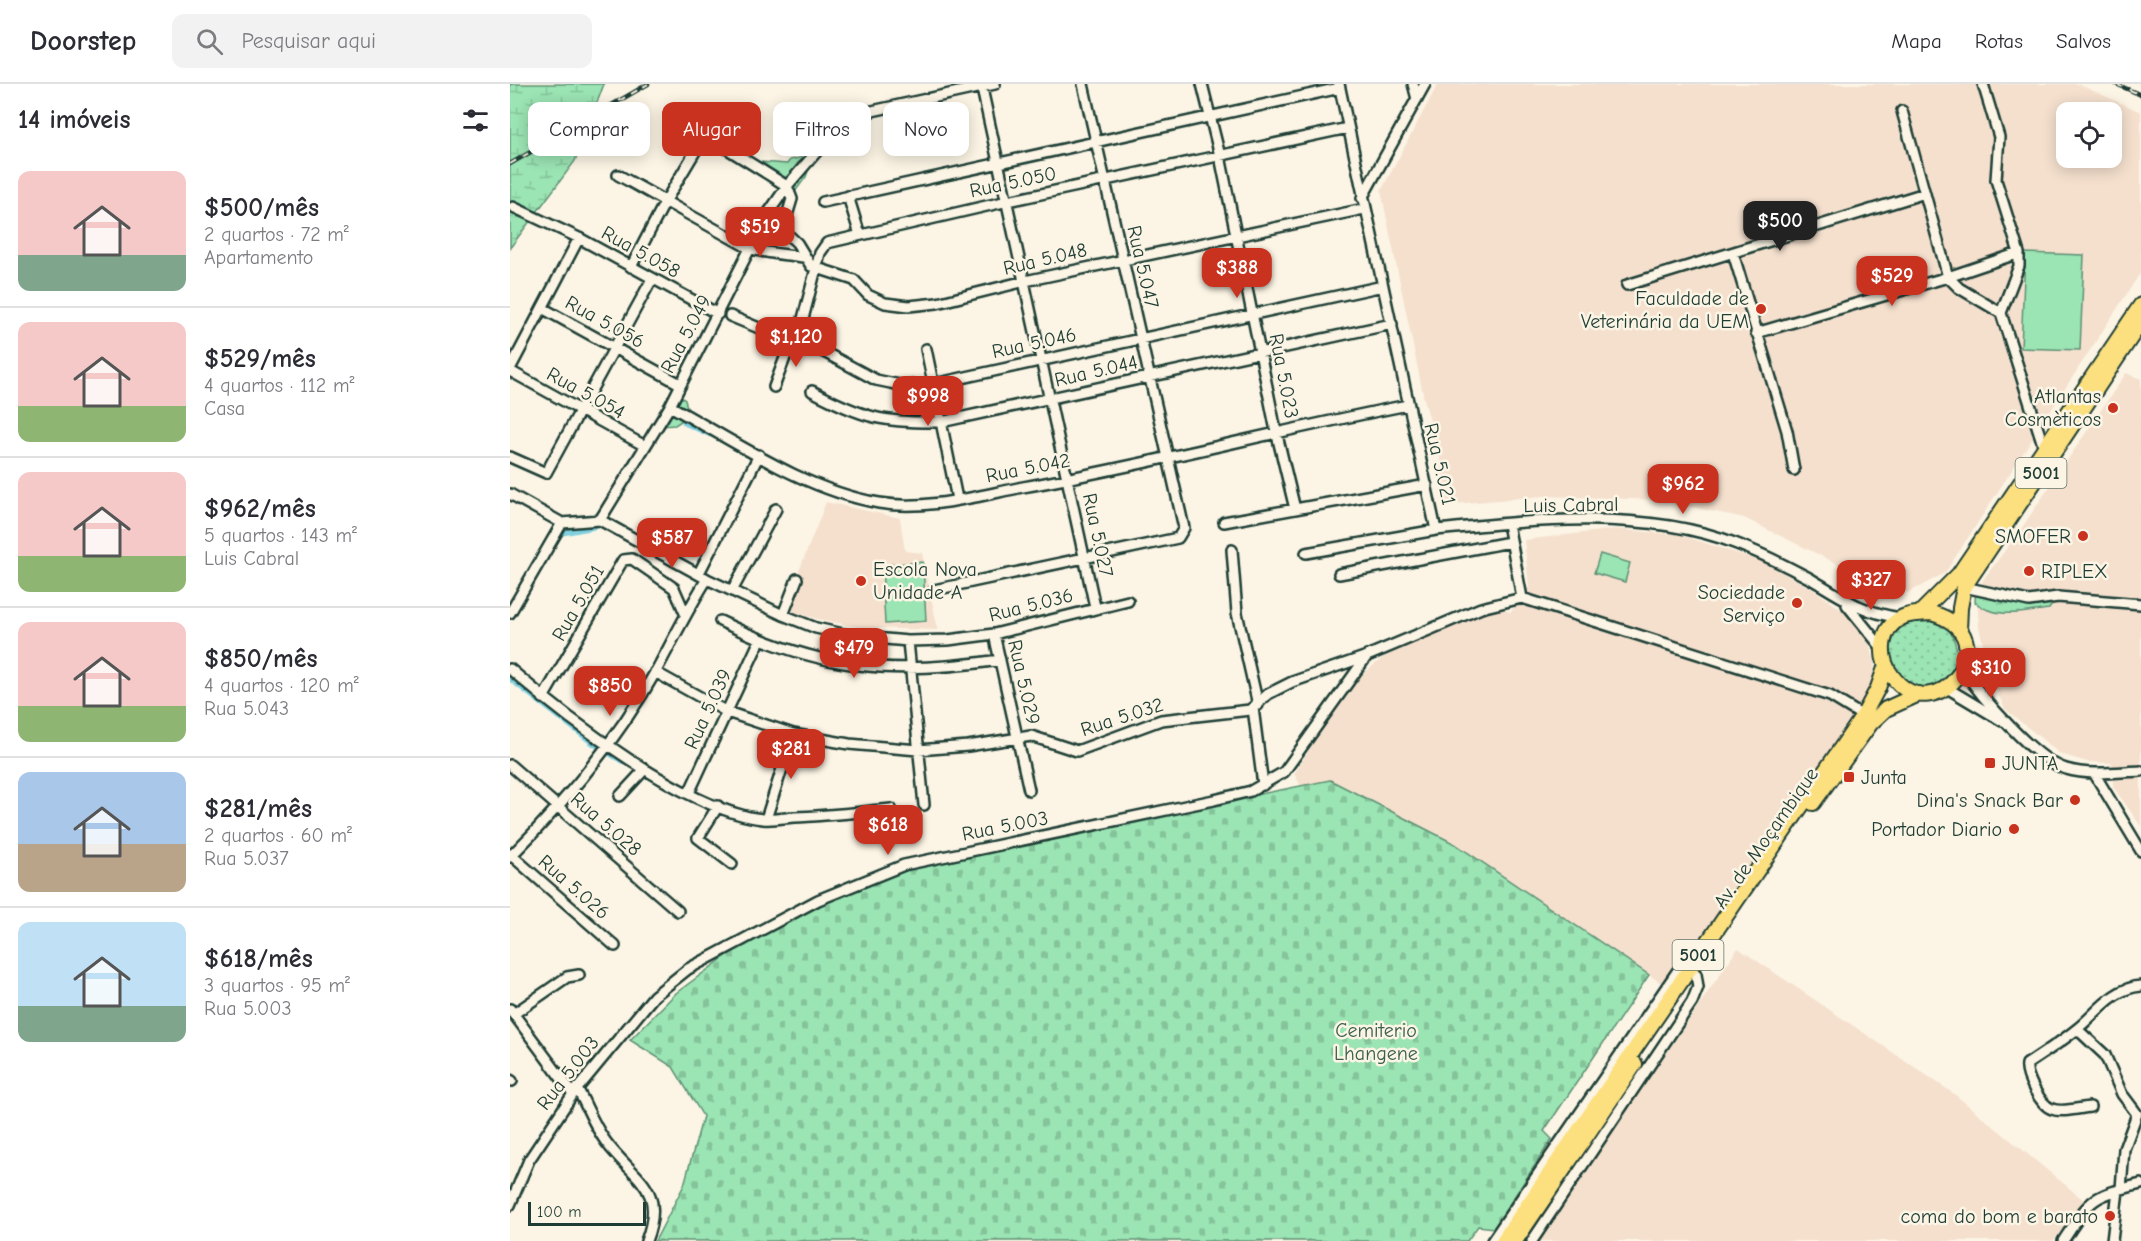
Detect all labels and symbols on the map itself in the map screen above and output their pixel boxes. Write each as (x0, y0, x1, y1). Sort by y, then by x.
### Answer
street label: Rua 5.050 (967, 162, 1059, 202)
pin: $500 (1744, 201, 1816, 252)
pin: $519 (724, 207, 796, 258)
street label: Rua 5.058 (598, 221, 684, 283)
street label: Rua 5.047 (1122, 223, 1164, 311)
street label: Rua 5.048 (1001, 238, 1089, 280)
pin: $388 (1201, 248, 1273, 299)
pin: $529 (1856, 256, 1928, 307)
place label: Faculdade de Veterinária da UEM (1581, 287, 1749, 333)
street label: Rua 5.056 (561, 291, 649, 353)
street label: Rua 5.049 (656, 291, 716, 377)
marker: Faculdade de Veterinária da UEM (1754, 302, 1768, 316)
pin: $1,120 (747, 317, 845, 368)
street label: Rua 5.046 (990, 323, 1078, 363)
street label: Rua 5.023 (1265, 332, 1303, 420)
street label: Rua 5.044 (1052, 350, 1140, 392)
street label: Rua 5.054 (543, 362, 629, 424)
pin: $998 (892, 376, 964, 427)
place label: Atlantas Cosmèticos (2005, 385, 2101, 431)
marker: Atlantas Cosmèticos (2106, 401, 2120, 415)
street label: Rua 5.021 (1419, 421, 1461, 507)
street label: Rua 5.042 (984, 449, 1072, 487)
road number: 5001 (2016, 458, 2066, 488)
pin: $962 (1647, 464, 1719, 515)
street label: Rua 5.027 (1078, 491, 1118, 580)
street label: Luis Cabral (1523, 493, 1619, 517)
pin: $587 (636, 518, 708, 569)
place label: SMOFER (1995, 525, 2071, 548)
marker: SMOFER (2076, 529, 2090, 543)
place label: Escola Nova Unidade A (873, 558, 977, 604)
pin: $327 (1835, 560, 1907, 611)
place label: RIPLEX (2041, 560, 2108, 583)
street label: Rua 5.051 (547, 561, 609, 645)
marker: RIPLEX (2022, 564, 2036, 578)
marker: Escola Nova Unidade A (854, 574, 868, 588)
place label: Sociedade Serviço (1698, 581, 1785, 627)
street label: Rua 5.036 (986, 583, 1076, 627)
marker: Sociedade Serviço (1790, 596, 1804, 610)
pin: $479 (818, 628, 890, 679)
street label: Rua 5.029 (1003, 637, 1045, 727)
pin: $310 (1955, 648, 2027, 699)
street label: Rua 5.039 (679, 665, 737, 753)
pin: $850 (574, 666, 646, 717)
street label: Rua 5.032 (1078, 693, 1166, 741)
pin: $281 (755, 729, 827, 780)
place label: JUNTA (2002, 752, 2059, 775)
marker: JUNTA (1983, 756, 1997, 770)
street label: Av. de Moçambique (1709, 763, 1823, 913)
place label: Junta (1861, 766, 1907, 789)
marker: Junta (1842, 770, 1856, 784)
street label: Rua 5.028 (566, 787, 646, 861)
place label: Dina's Snack Bar (1917, 789, 2063, 812)
marker: Dina's Snack Bar (2068, 793, 2082, 807)
pin: $618 (852, 805, 924, 856)
street label: Rua 5.003 (960, 806, 1050, 846)
place label: Portador Diario (1871, 818, 2002, 841)
marker: Portador Diario (2007, 822, 2021, 836)
street label: Rua 5.026 (534, 850, 614, 924)
road number: 5001 (1672, 940, 1724, 970)
park label: Cemiterio Lhangene (1334, 1019, 1418, 1065)
street label: Rua 5.003 (532, 1031, 604, 1115)
scale bar (528, 1199, 646, 1226)
place label: coma do bom e barato (1901, 1205, 2098, 1228)
marker: coma do bom e barato (2103, 1209, 2117, 1223)

